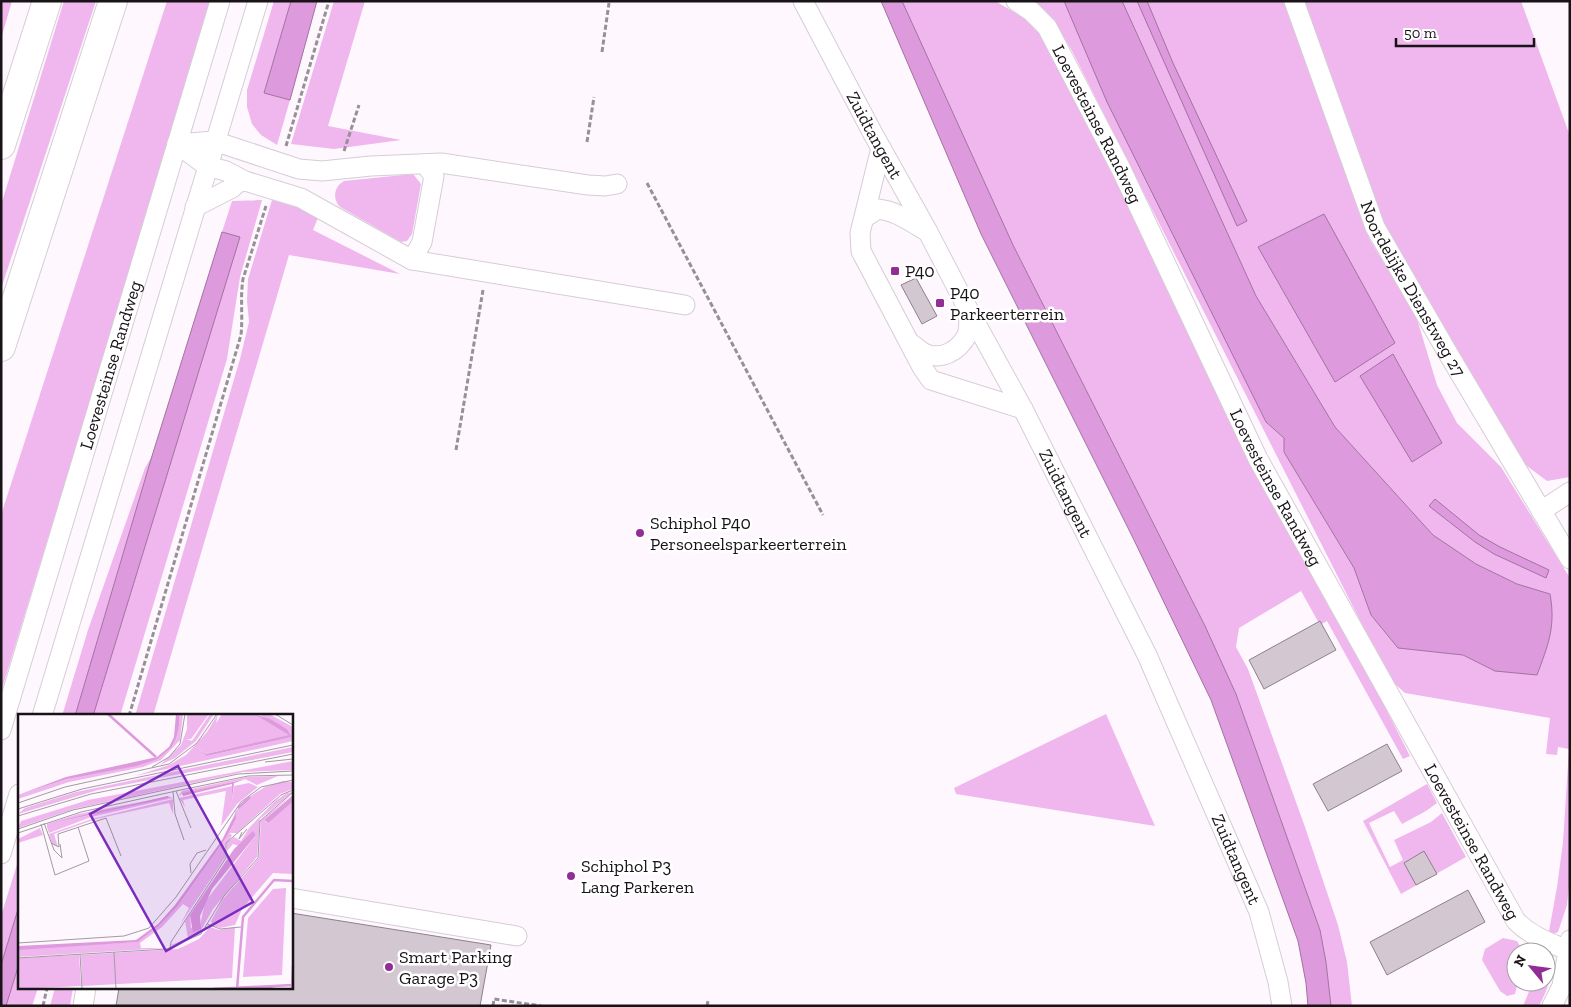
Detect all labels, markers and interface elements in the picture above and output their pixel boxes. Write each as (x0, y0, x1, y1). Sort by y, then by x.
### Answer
scale bar (1396, 15, 1534, 47)
text: 50 m (1404, 24, 1437, 42)
street label: Loevesteinse Randweg (1047, 41, 1147, 207)
street label: Zuidtangent (842, 88, 907, 183)
street label: Noordelijke Dienstweg 27 (1355, 198, 1471, 381)
place label: P40 (905, 260, 935, 282)
marker: P40 (889, 265, 901, 277)
street label: Loevesteinse Randweg (75, 278, 146, 452)
place label: P40 Parkeerterrein (950, 282, 1065, 325)
marker: P40 Parkeerterrein (934, 297, 946, 309)
street label: Loevesteinse Randweg (1225, 405, 1327, 570)
street label: Zuidtangent (1034, 445, 1097, 542)
place label: Schiphol P40 Personeelsparkeerterrein (650, 512, 847, 555)
marker: Schiphol P40 Personeelsparkeerterrein (634, 527, 646, 539)
inset map (18, 714, 292, 990)
street label: Loevesteinse Randweg (1419, 760, 1524, 924)
street label: Zuidtangent (1207, 811, 1266, 908)
place label: Schiphol P3 Lang Parkeren (581, 855, 695, 898)
marker: Schiphol P3 Lang Parkeren (565, 870, 577, 882)
north arrow (1506, 942, 1556, 992)
place label: Smart Parking Garage P3 (399, 946, 512, 989)
text: N (1510, 952, 1530, 970)
marker: Smart Parking Garage P3 (383, 961, 395, 973)

